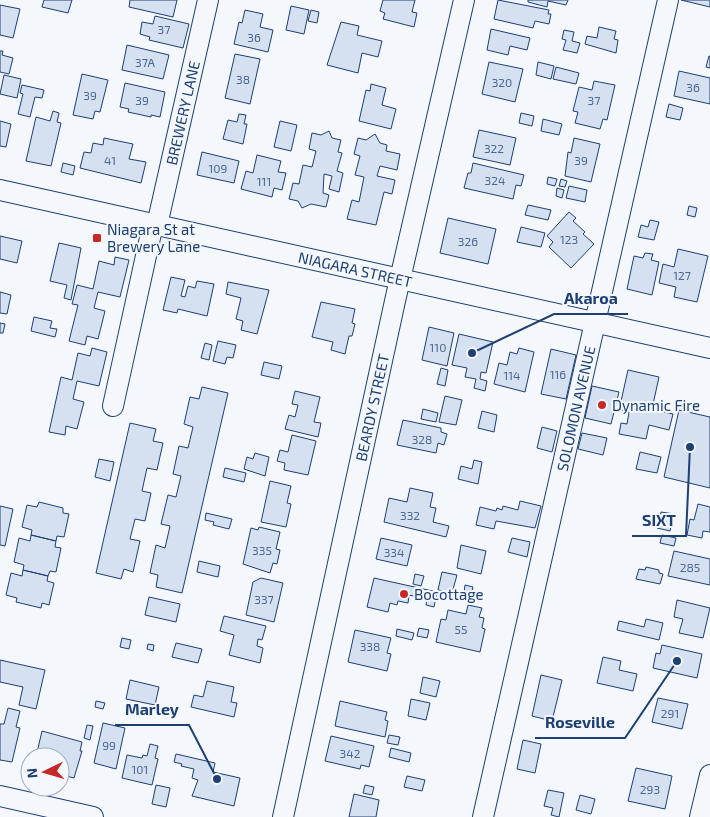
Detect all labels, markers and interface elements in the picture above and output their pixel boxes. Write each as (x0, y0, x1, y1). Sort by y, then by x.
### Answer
house number: 37 (158, 22, 170, 36)
house number: 36 (247, 30, 261, 44)
house number: 37A (135, 55, 155, 69)
street label: BREWERY LANE (162, 59, 203, 167)
house number: 38 (236, 72, 250, 86)
house number: 320 (492, 75, 512, 89)
house number: 36 (686, 80, 700, 94)
house number: 39 (83, 88, 97, 102)
house number: 39 (135, 93, 149, 107)
house number: 37 (588, 93, 600, 107)
house number: 322 (484, 141, 504, 155)
house number: 41 (104, 153, 116, 167)
house number: 39 (574, 153, 588, 167)
house number: 109 (209, 161, 228, 175)
house number: 324 (485, 173, 505, 187)
house number: 111 (257, 174, 271, 188)
place label: Niagara St at Brewery Lane (107, 220, 200, 255)
marker: Niagara St at Brewery Lane (91, 232, 103, 244)
house number: 123 (560, 232, 578, 246)
house number: 326 (458, 234, 478, 248)
street label: NIAGARA STREET (297, 248, 414, 291)
house number: 127 (673, 268, 691, 282)
callout: Akaroa (554, 283, 628, 314)
text: Akaroa (564, 288, 618, 307)
house number: 110 (430, 340, 446, 354)
street label: SOLOMON AVENUE (553, 344, 598, 473)
street label: BEARDY STREET (351, 352, 392, 463)
house number: 116 (550, 367, 566, 381)
house number: 114 (504, 368, 520, 382)
place label: Dynamic Fire (612, 396, 700, 414)
marker: Dynamic Fire (596, 399, 608, 411)
house number: 328 (412, 432, 432, 446)
callout: SIXT (632, 505, 686, 536)
house number: 332 (400, 508, 420, 522)
text: SIXT (642, 510, 676, 529)
house number: 335 (252, 543, 272, 557)
house number: 334 (384, 545, 404, 559)
house number: 285 (680, 560, 700, 574)
place label: Bocottage (414, 585, 484, 603)
marker: Bocottage (398, 588, 410, 600)
house number: 337 (254, 592, 274, 606)
house number: 55 (455, 622, 467, 636)
house number: 338 (360, 639, 380, 653)
callout: Marley (115, 694, 189, 725)
text: Marley (125, 699, 179, 719)
house number: 291 (661, 706, 679, 720)
callout: Roseville (535, 707, 625, 738)
text: Roseville (545, 712, 615, 731)
house number: 99 (102, 738, 116, 752)
house number: 342 (340, 746, 361, 760)
north arrow (20, 747, 70, 797)
house number: 101 (132, 762, 148, 776)
text: N (23, 767, 40, 779)
house number: 293 (640, 782, 660, 796)

